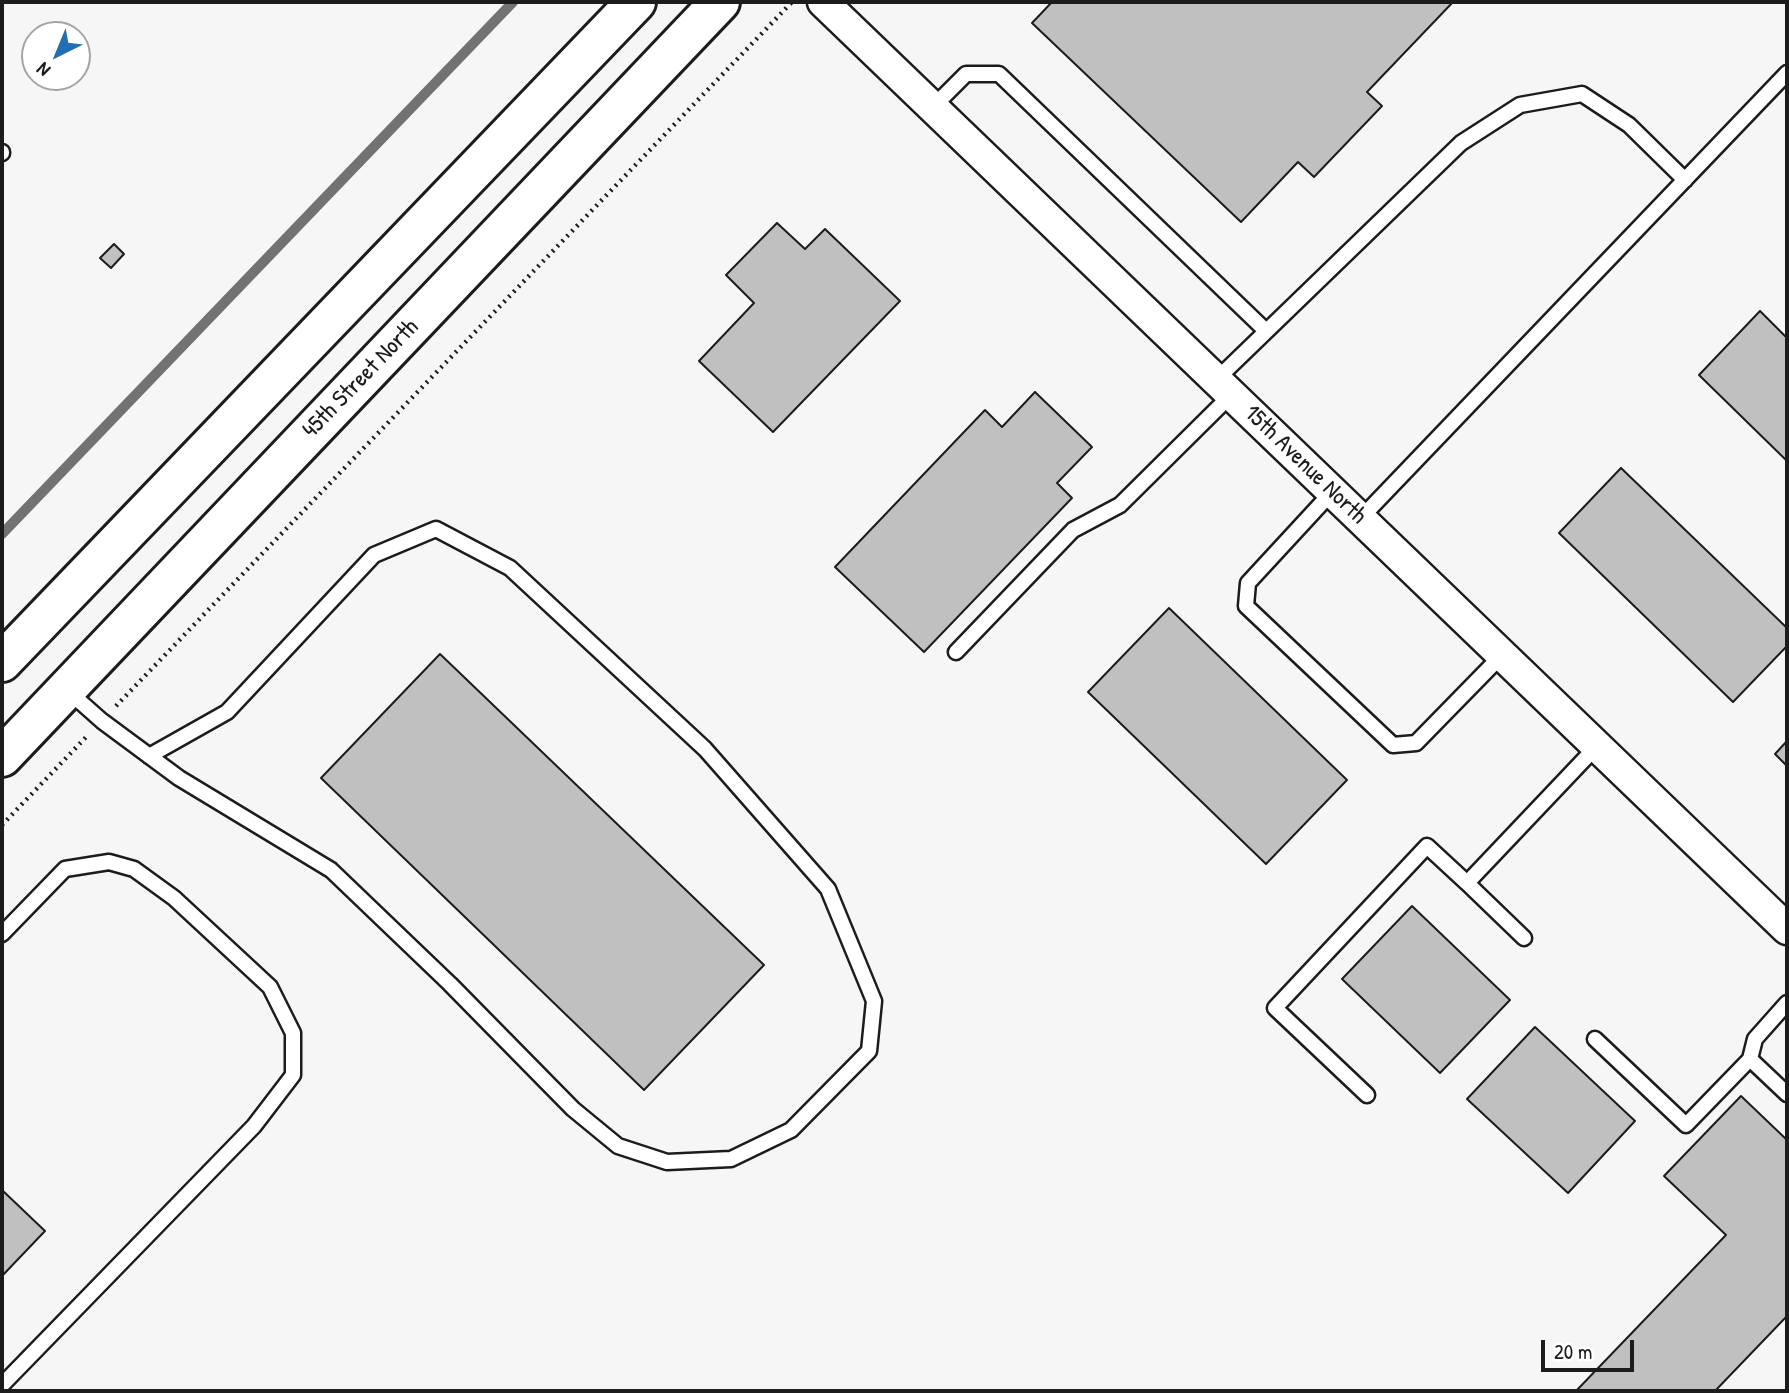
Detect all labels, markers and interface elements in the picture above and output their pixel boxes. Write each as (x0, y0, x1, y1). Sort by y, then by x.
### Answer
north arrow (21, 21, 91, 91)
text: N (30, 57, 56, 83)
street label: 45th Street North (297, 313, 425, 445)
street label: 15th Avenue North (1238, 399, 1372, 531)
scale bar (1544, 1326, 1637, 1370)
text: 20 m (1554, 1337, 1592, 1366)

